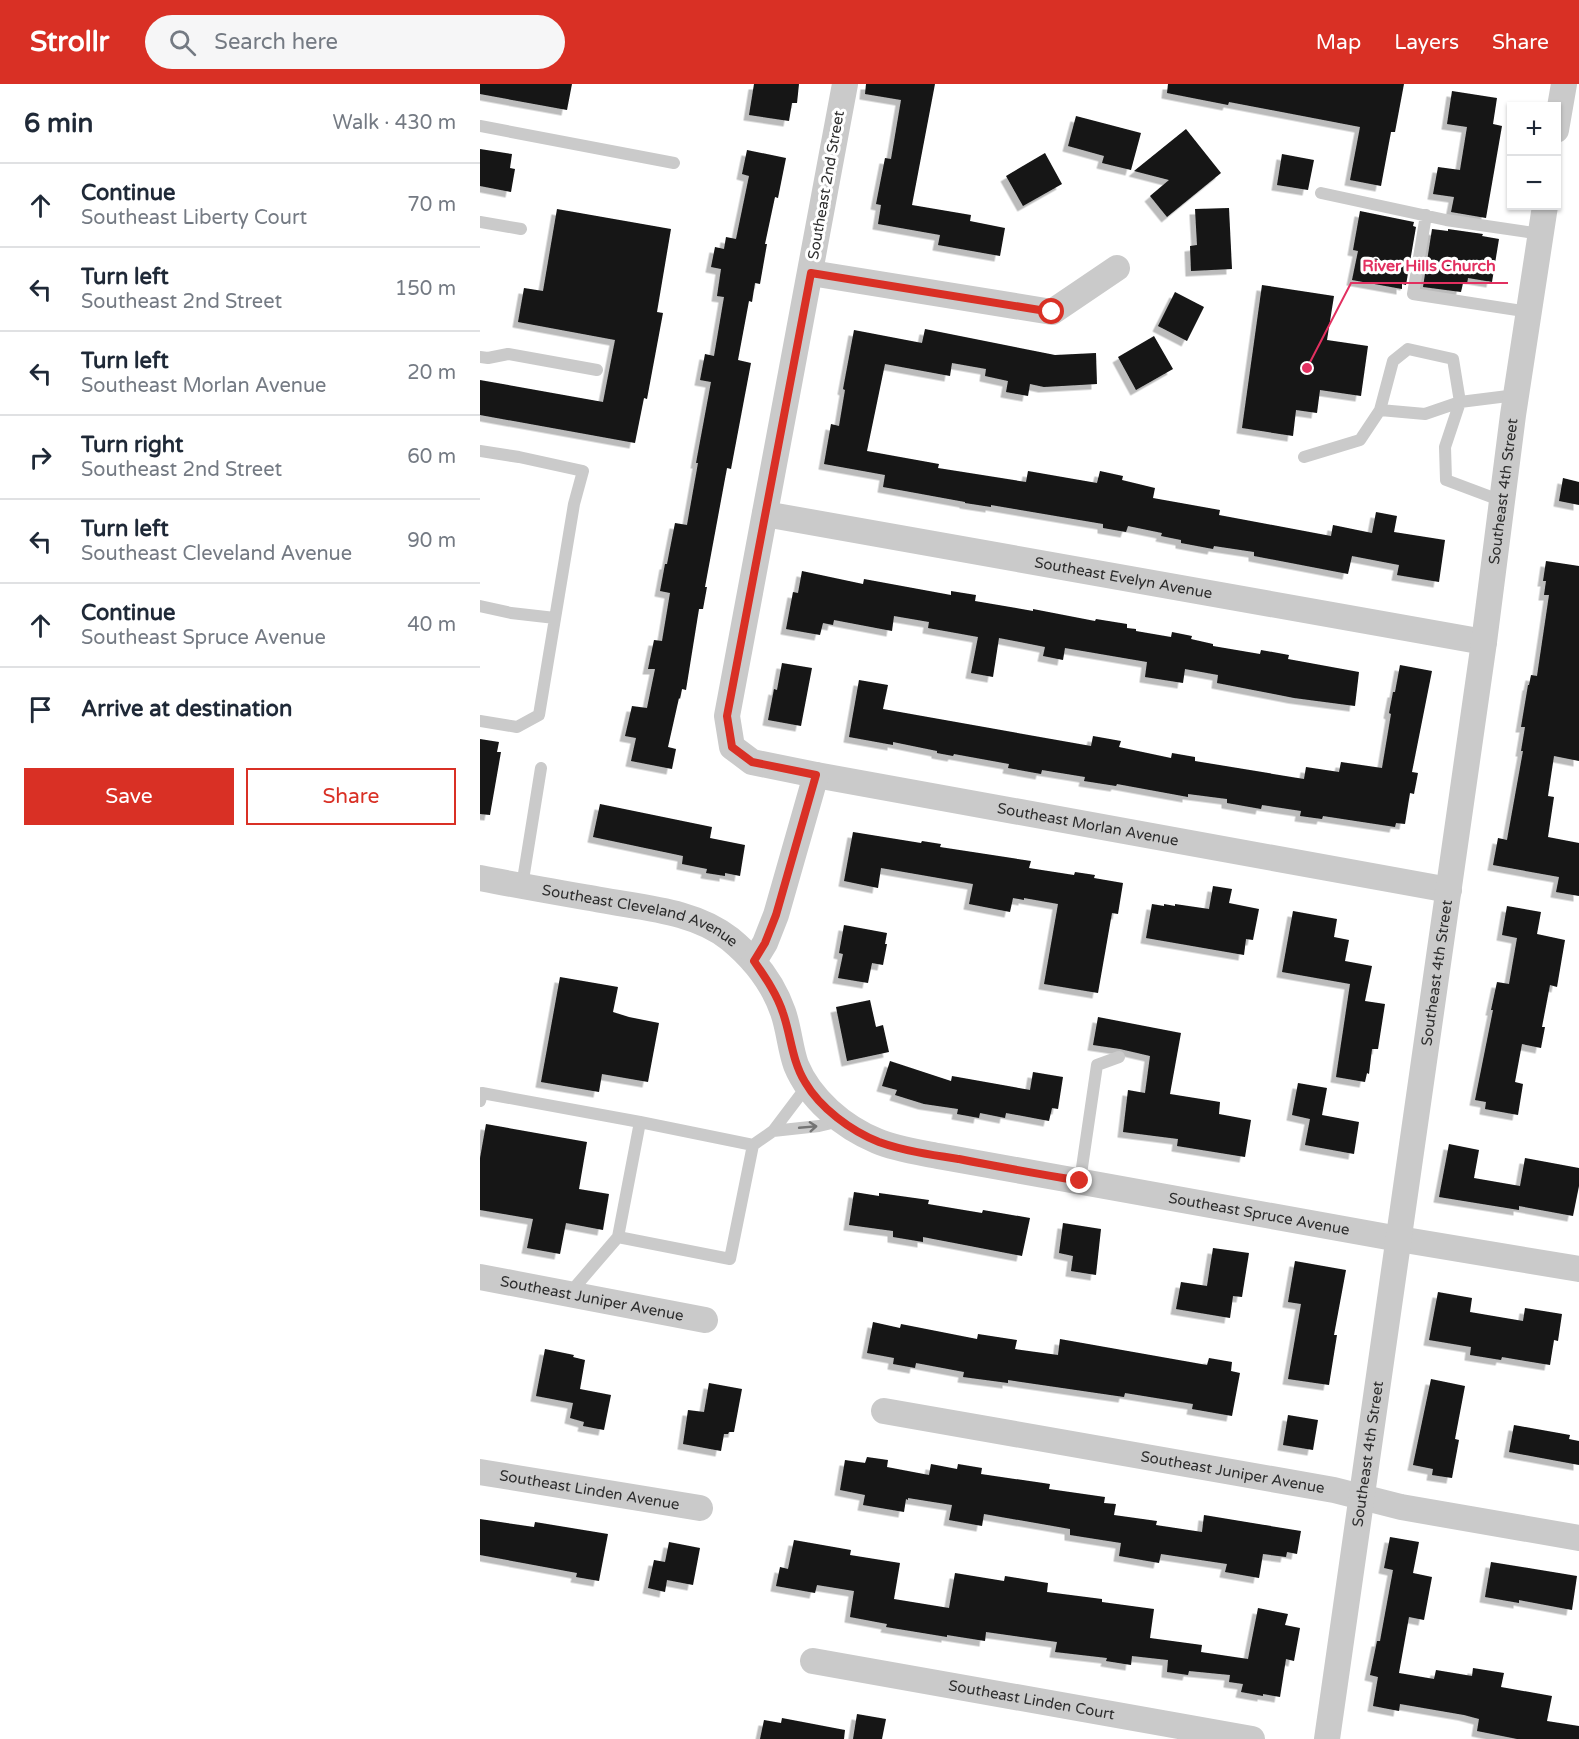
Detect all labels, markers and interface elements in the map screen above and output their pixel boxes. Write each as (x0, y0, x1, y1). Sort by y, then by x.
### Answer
search box (145, 15, 565, 69)
text: Strollr (30, 25, 109, 59)
icon: search (166, 26, 199, 59)
text: Search here (214, 29, 338, 55)
text: Map (1316, 30, 1361, 55)
text: Layers (1394, 30, 1459, 55)
text: Share (1492, 30, 1549, 55)
map controls (1507, 102, 1561, 210)
button: + (1507, 102, 1561, 156)
text: 6 min (24, 108, 93, 139)
street label: Southeast 2nd Street (804, 109, 848, 261)
text: Walk · 430 m (333, 111, 456, 135)
button: − (1507, 156, 1561, 210)
text: Continue (81, 180, 176, 206)
icon: ahead (24, 189, 57, 222)
text: 70 m (407, 193, 456, 217)
text: Southeast Liberty Court (81, 206, 307, 230)
callout: River Hills Church (1351, 249, 1508, 283)
text: River Hills Church (1362, 256, 1496, 276)
text: Turn left (81, 264, 169, 290)
icon: left (24, 273, 57, 306)
text: 150 m (395, 277, 456, 301)
text: Southeast 2nd Street (81, 290, 282, 314)
route start (1038, 298, 1064, 324)
text: Turn left (81, 348, 169, 374)
icon: left (24, 357, 57, 390)
text: 20 m (407, 361, 456, 385)
text: Southeast Morlan Avenue (81, 374, 326, 398)
street label: Southeast 4th Street (1485, 417, 1522, 566)
text: Turn right (81, 432, 183, 458)
icon: right (24, 441, 57, 474)
text: 60 m (407, 445, 456, 469)
text: Southeast 2nd Street (81, 458, 282, 482)
text: Turn left (81, 516, 169, 542)
icon: left (24, 525, 57, 558)
text: 90 m (407, 529, 456, 553)
text: Southeast Cleveland Avenue (81, 542, 352, 566)
street label: Southeast Evelyn Avenue (1033, 553, 1214, 602)
text: Continue (81, 600, 176, 626)
icon: ahead (24, 609, 57, 642)
text: 40 m (407, 613, 456, 637)
text: Southeast Spruce Avenue (81, 626, 326, 650)
icon: arrive (24, 693, 57, 726)
text: Arrive at destination (81, 696, 292, 722)
button: Save (24, 768, 234, 825)
button: Share (246, 768, 456, 825)
street label: Southeast Morlan Avenue (996, 799, 1180, 850)
street label: Southeast Cleveland Avenue (541, 881, 742, 951)
street label: Southeast 4th Street (1417, 898, 1456, 1047)
one-way arrow (797, 1121, 817, 1132)
route end (1066, 1167, 1092, 1193)
street label: Southeast Spruce Avenue (1167, 1189, 1351, 1239)
street label: Southeast Juniper Avenue (499, 1272, 685, 1325)
street label: Southeast 4th Street (1348, 1379, 1387, 1528)
street label: Southeast Juniper Avenue (1139, 1447, 1326, 1497)
street label: Southeast Linden Avenue (498, 1466, 681, 1514)
street label: Southeast Linden Court (947, 1676, 1116, 1723)

